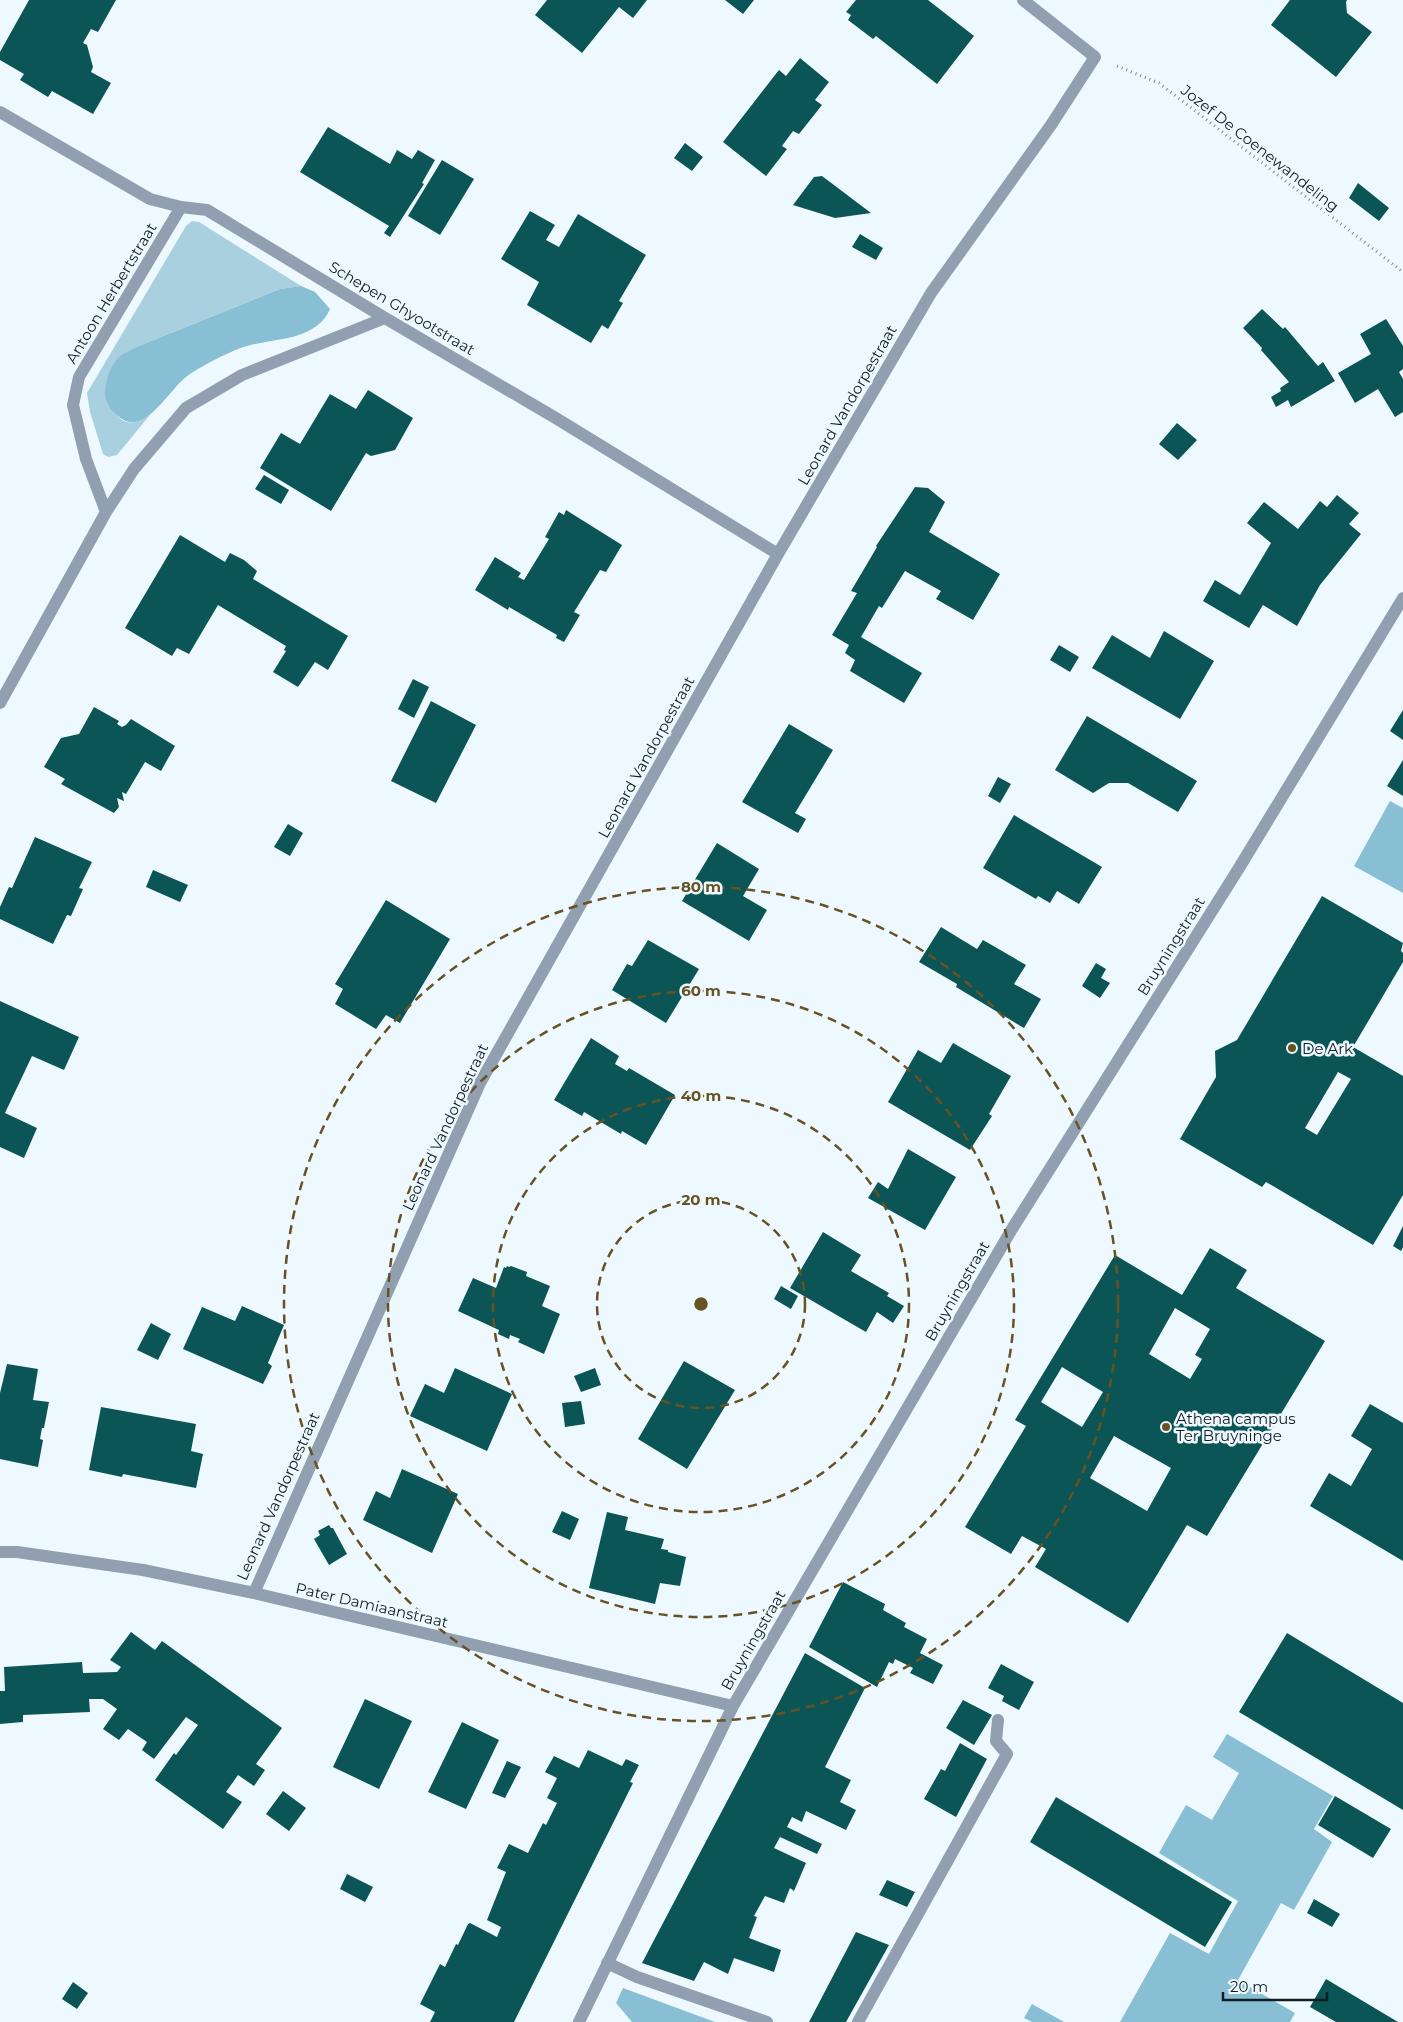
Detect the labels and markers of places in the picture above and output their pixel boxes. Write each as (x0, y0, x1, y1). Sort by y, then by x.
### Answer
place label: De Ark (1302, 1039, 1353, 1058)
marker: De Ark (1286, 1042, 1298, 1054)
centre of rings (692, 1295, 710, 1313)
place label: Athena campus Ter Bruyninge (1176, 1409, 1296, 1445)
marker: Athena campus Ter Bruyninge (1160, 1421, 1172, 1433)

